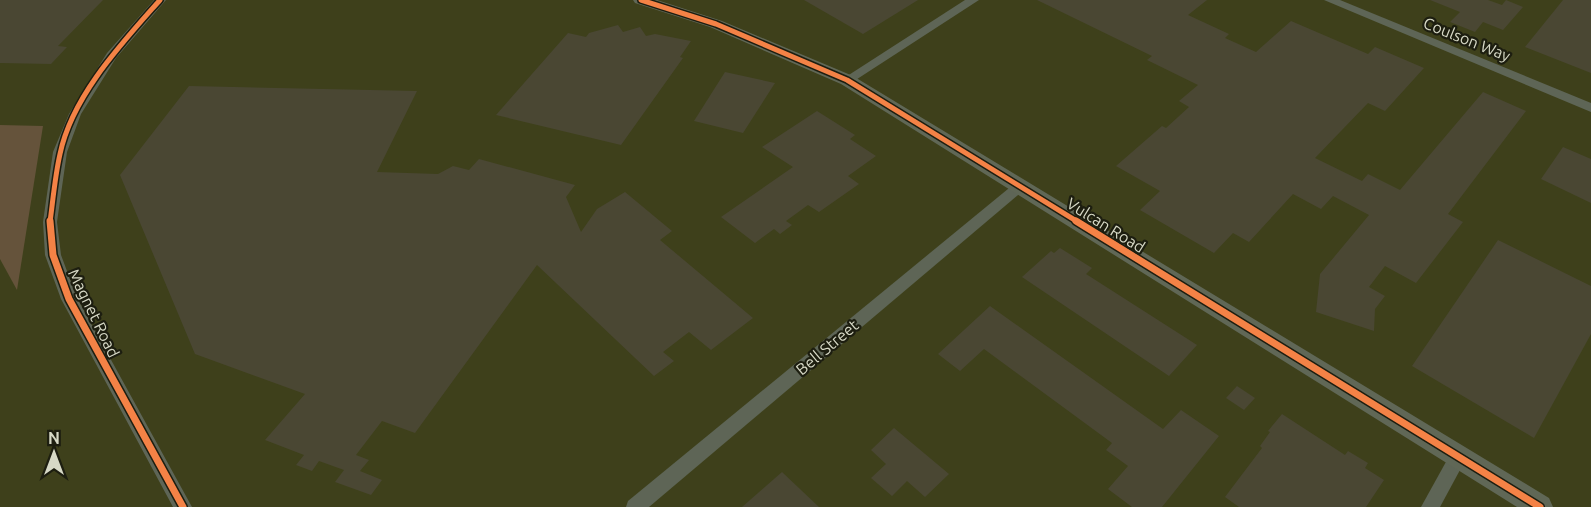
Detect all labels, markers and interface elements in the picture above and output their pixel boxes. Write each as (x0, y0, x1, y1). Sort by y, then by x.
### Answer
street label: Coulson Way (1421, 13, 1513, 65)
street label: Vulcan Road (1064, 194, 1148, 256)
street label: Magnet Road (65, 266, 123, 360)
street label: Bell Street (792, 315, 862, 378)
north arrow (24, 423, 84, 483)
text: N (48, 429, 60, 447)

